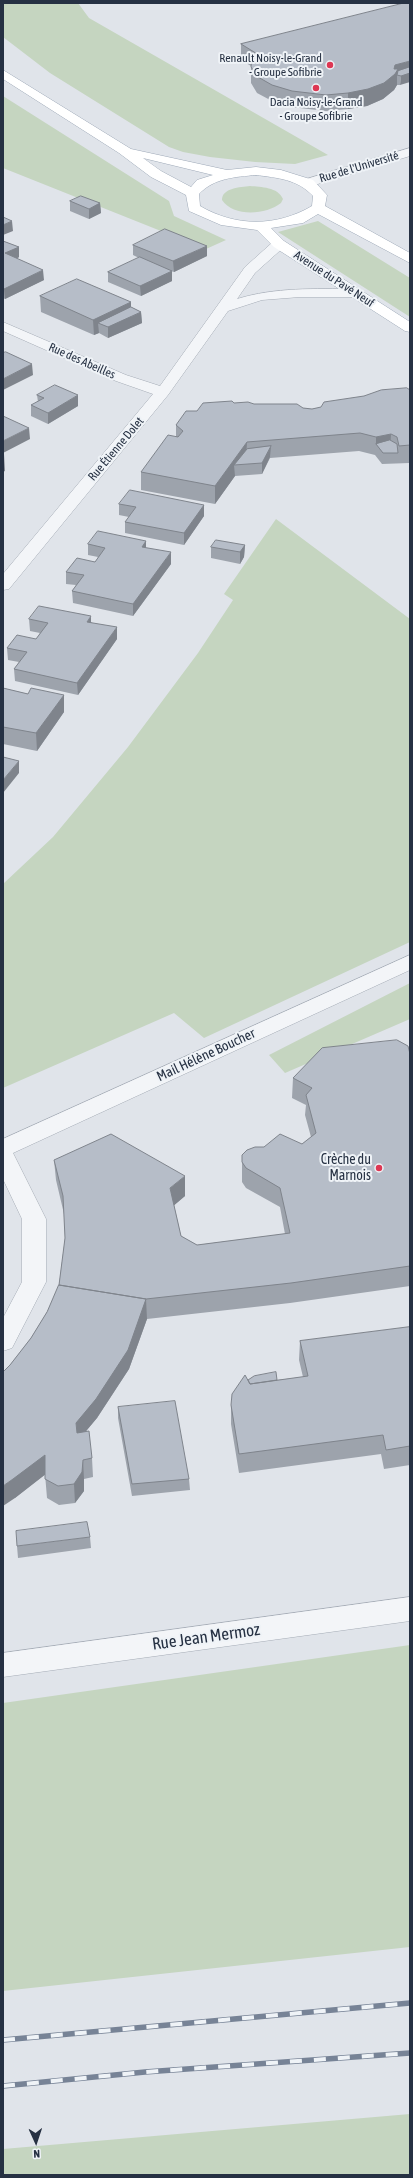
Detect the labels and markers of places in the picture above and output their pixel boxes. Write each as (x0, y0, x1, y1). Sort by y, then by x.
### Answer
place label: Renault Noisy-le-Grand - Groupe Sofibrie (219, 51, 322, 79)
marker: Renault Noisy-le-Grand - Groupe Sofibrie (325, 60, 335, 70)
marker: Dacia Noisy-le-Grand - Groupe Sofibrie (311, 83, 321, 93)
place label: Dacia Noisy-le-Grand - Groupe Sofibrie (270, 95, 362, 123)
place label: Crèche du Marnois (321, 1152, 371, 1184)
marker: Crèche du Marnois (374, 1163, 384, 1173)

